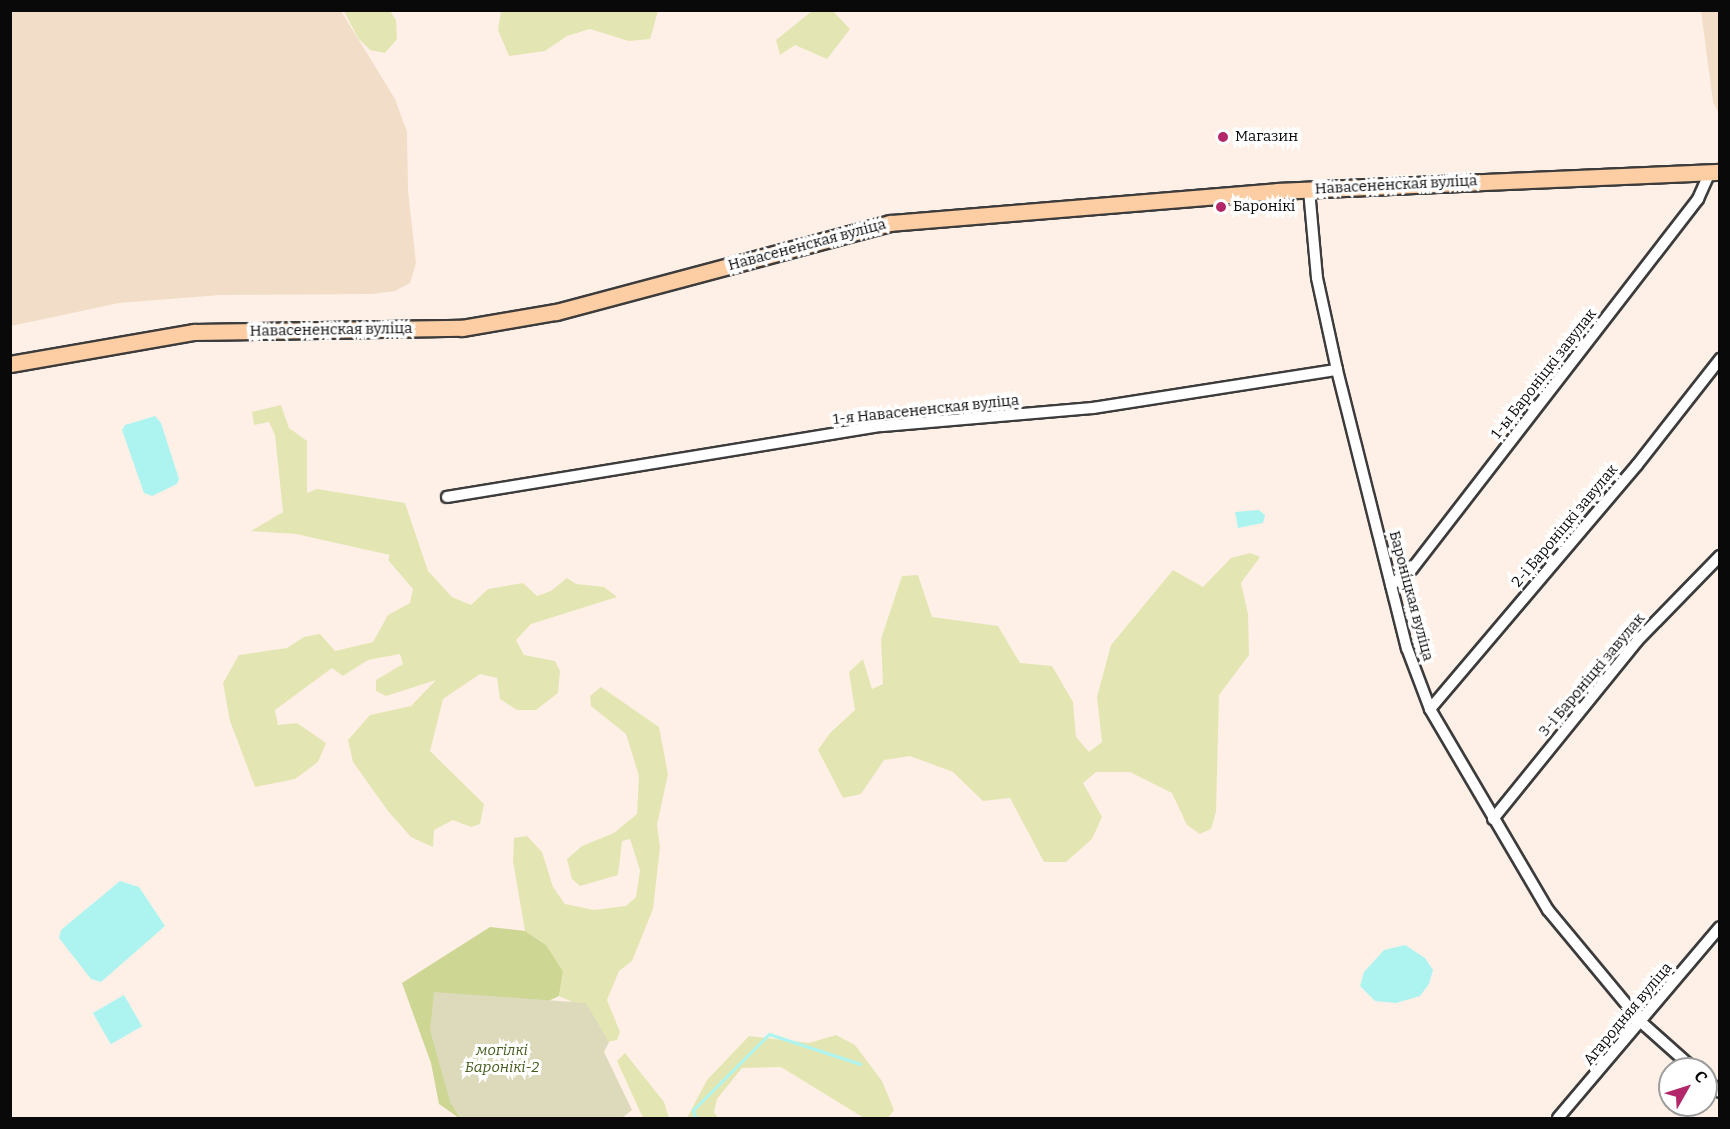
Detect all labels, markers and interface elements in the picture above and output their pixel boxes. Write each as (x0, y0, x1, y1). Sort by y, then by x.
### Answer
place label: Магазин (1235, 128, 1298, 146)
marker: Магазин (1216, 130, 1230, 144)
street label: Навасененская вуліца (1314, 172, 1478, 198)
place label: Баронікі (1233, 198, 1295, 216)
marker: Баронікі (1214, 200, 1228, 214)
street label: Навасененская вуліца (726, 215, 888, 275)
street label: 1-ы Бароніцкі завулак (1488, 305, 1600, 443)
street label: Навасененская вуліца (249, 320, 413, 340)
street label: 1-я Навасененская вуліца (832, 391, 1020, 429)
street label: 2-і Бароніцкі завулак (1508, 461, 1622, 591)
street label: Бароніцкая вуліца (1385, 529, 1437, 663)
street label: 3-і Бароніцкі завулак (1535, 610, 1649, 740)
street label: Агародняя вуліца (1580, 959, 1676, 1069)
park label: могілкі Баронікі-2 (465, 1041, 539, 1076)
north arrow (1658, 1057, 1718, 1117)
text: С (1690, 1067, 1711, 1087)

